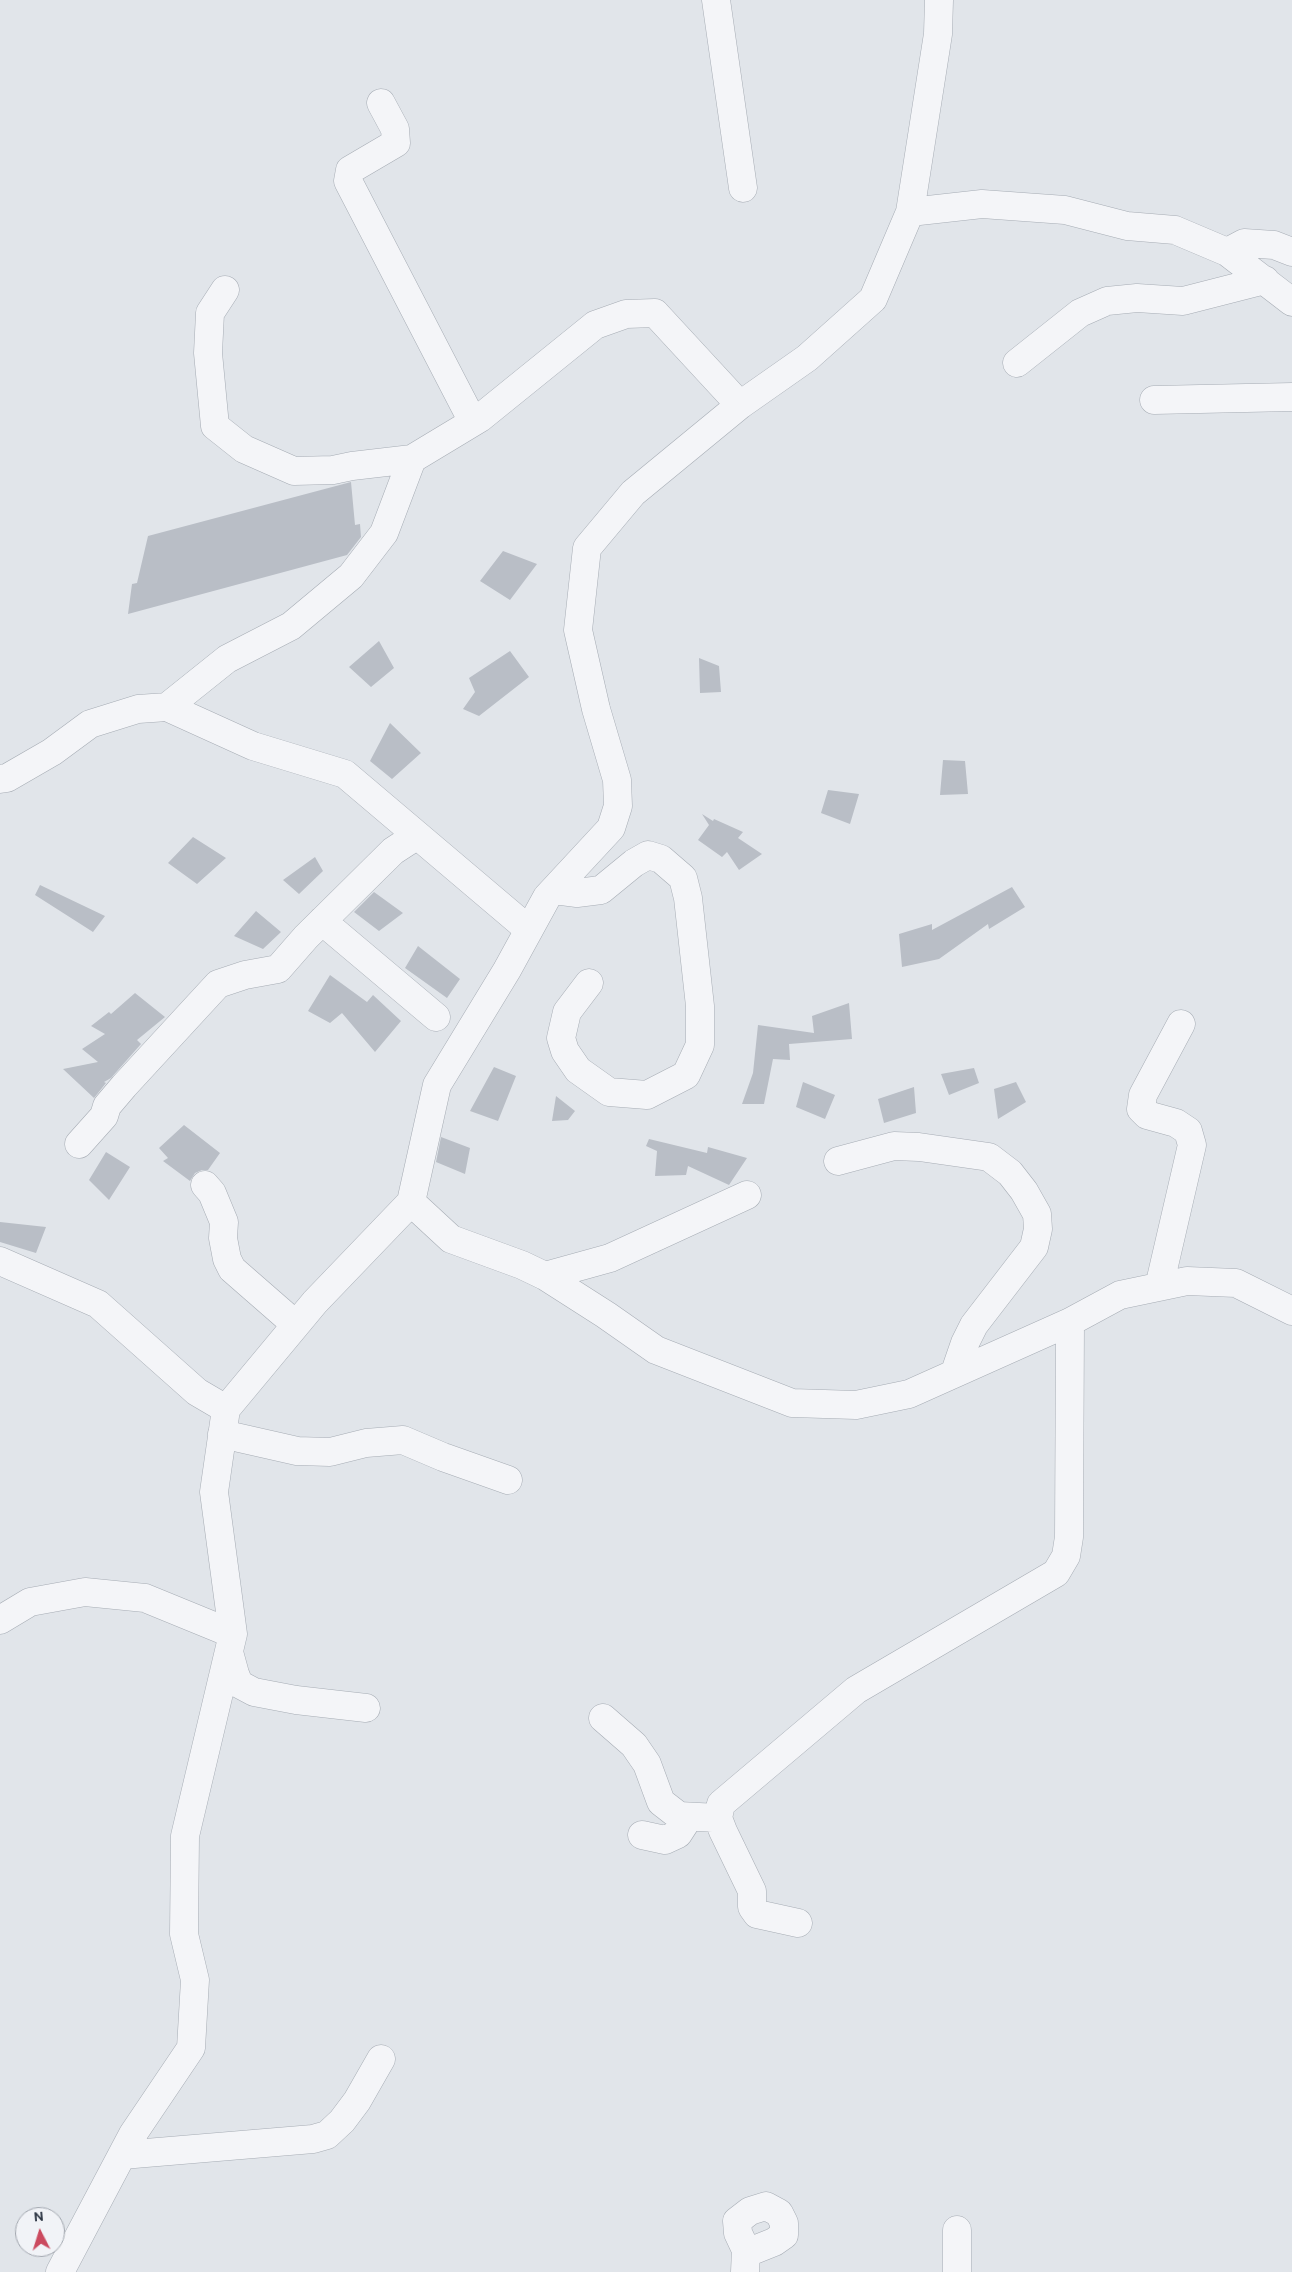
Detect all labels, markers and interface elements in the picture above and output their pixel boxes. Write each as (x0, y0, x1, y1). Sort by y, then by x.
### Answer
north arrow (15, 2207, 65, 2257)
text: N (33, 2209, 44, 2226)

